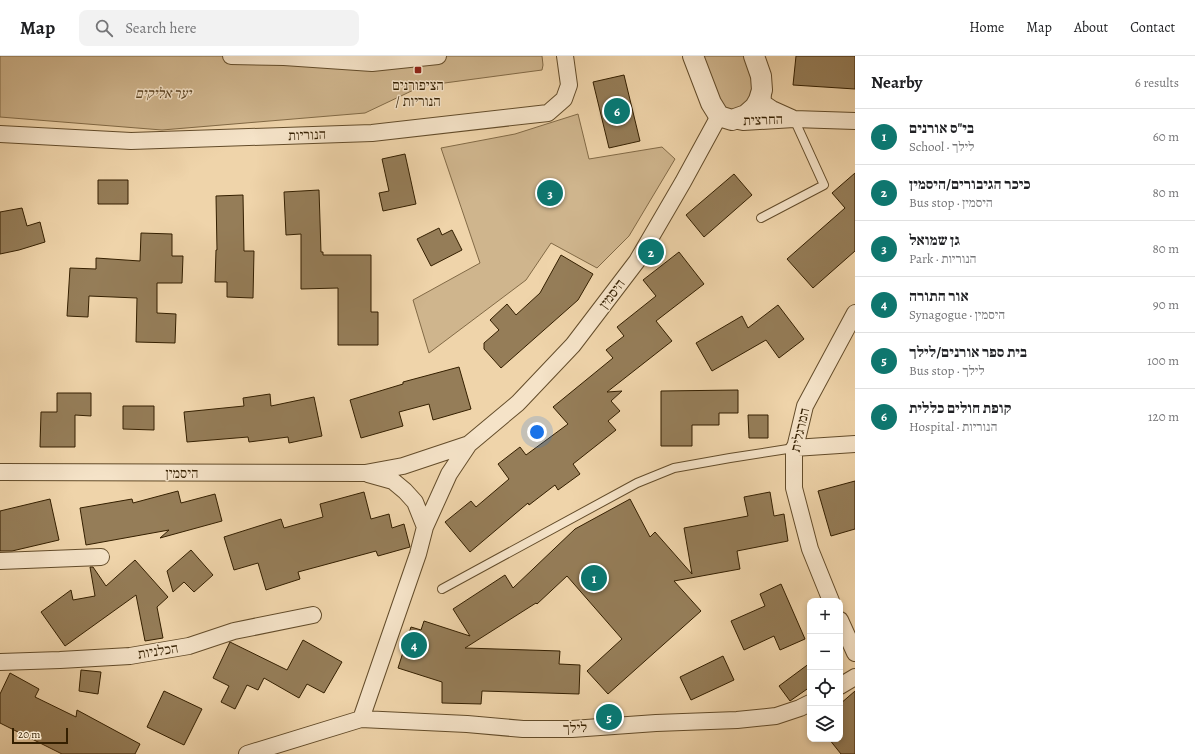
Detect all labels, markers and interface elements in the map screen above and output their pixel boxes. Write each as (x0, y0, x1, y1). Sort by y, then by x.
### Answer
search box (79, 10, 359, 46)
text: Map (20, 15, 55, 41)
icon: search (93, 17, 115, 39)
text: Search here (125, 18, 197, 38)
text: Home (969, 18, 1004, 37)
text: Map (1026, 18, 1052, 37)
text: About (1074, 18, 1108, 37)
text: Contact (1130, 18, 1175, 37)
marker: הציפורנים / הנוריות (413, 65, 423, 75)
text: Nearby (871, 71, 922, 94)
text: 6 results (1135, 74, 1179, 91)
place label: הציפורנים / הנוריות (392, 76, 444, 111)
park label: יער אליקים (135, 84, 193, 103)
pin: 6 (604, 96, 630, 126)
street label: החרצית (743, 110, 783, 130)
text: בי"ס אורנים (909, 118, 974, 138)
street label: הנוריות (288, 125, 326, 145)
text: 1 (882, 128, 886, 145)
text: 60 m (1153, 128, 1179, 145)
text: School · לילך (909, 138, 974, 155)
text: כיכר הגיבורים/היסמין (909, 174, 1031, 194)
pin: 3 (537, 178, 563, 208)
text: 2 (881, 184, 887, 201)
text: 80 m (1152, 184, 1179, 201)
text: Bus stop · היסמין (909, 194, 993, 211)
text: גן שמואל (909, 230, 960, 250)
pin: 2 (638, 237, 664, 267)
text: 3 (881, 240, 887, 257)
text: 80 m (1152, 240, 1179, 257)
text: Park · הנוריות (909, 250, 976, 267)
street label: היסמין (595, 275, 629, 313)
text: אור התורה (909, 286, 969, 306)
text: 4 (881, 296, 887, 313)
text: 90 m (1153, 296, 1179, 313)
text: Synagogue · היסמין (909, 306, 1005, 323)
text: בית ספר אורנים/לילך (909, 342, 1027, 362)
text: 5 (881, 352, 887, 369)
text: 100 m (1147, 352, 1179, 369)
text: Bus stop · לילך (909, 362, 985, 379)
text: קופת חולים כללית (909, 398, 1011, 418)
street label: המרגלית (786, 406, 814, 454)
text: 6 (881, 408, 887, 425)
text: 120 m (1148, 408, 1179, 425)
text: Hospital · הנוריות (909, 418, 997, 435)
your location (527, 422, 547, 442)
street label: היסמין (166, 464, 198, 483)
pin: 1 (581, 563, 607, 593)
map controls (807, 598, 843, 742)
button: + (807, 598, 843, 634)
pin: 4 (401, 630, 427, 660)
button: − (807, 634, 843, 670)
street label: הכלניות (136, 638, 180, 664)
button: locate (807, 670, 843, 706)
pin: 5 (596, 702, 622, 732)
button: layers (807, 706, 843, 742)
street label: לילך (563, 718, 588, 738)
scale bar (12, 726, 68, 745)
text: 20 m (18, 727, 40, 742)

